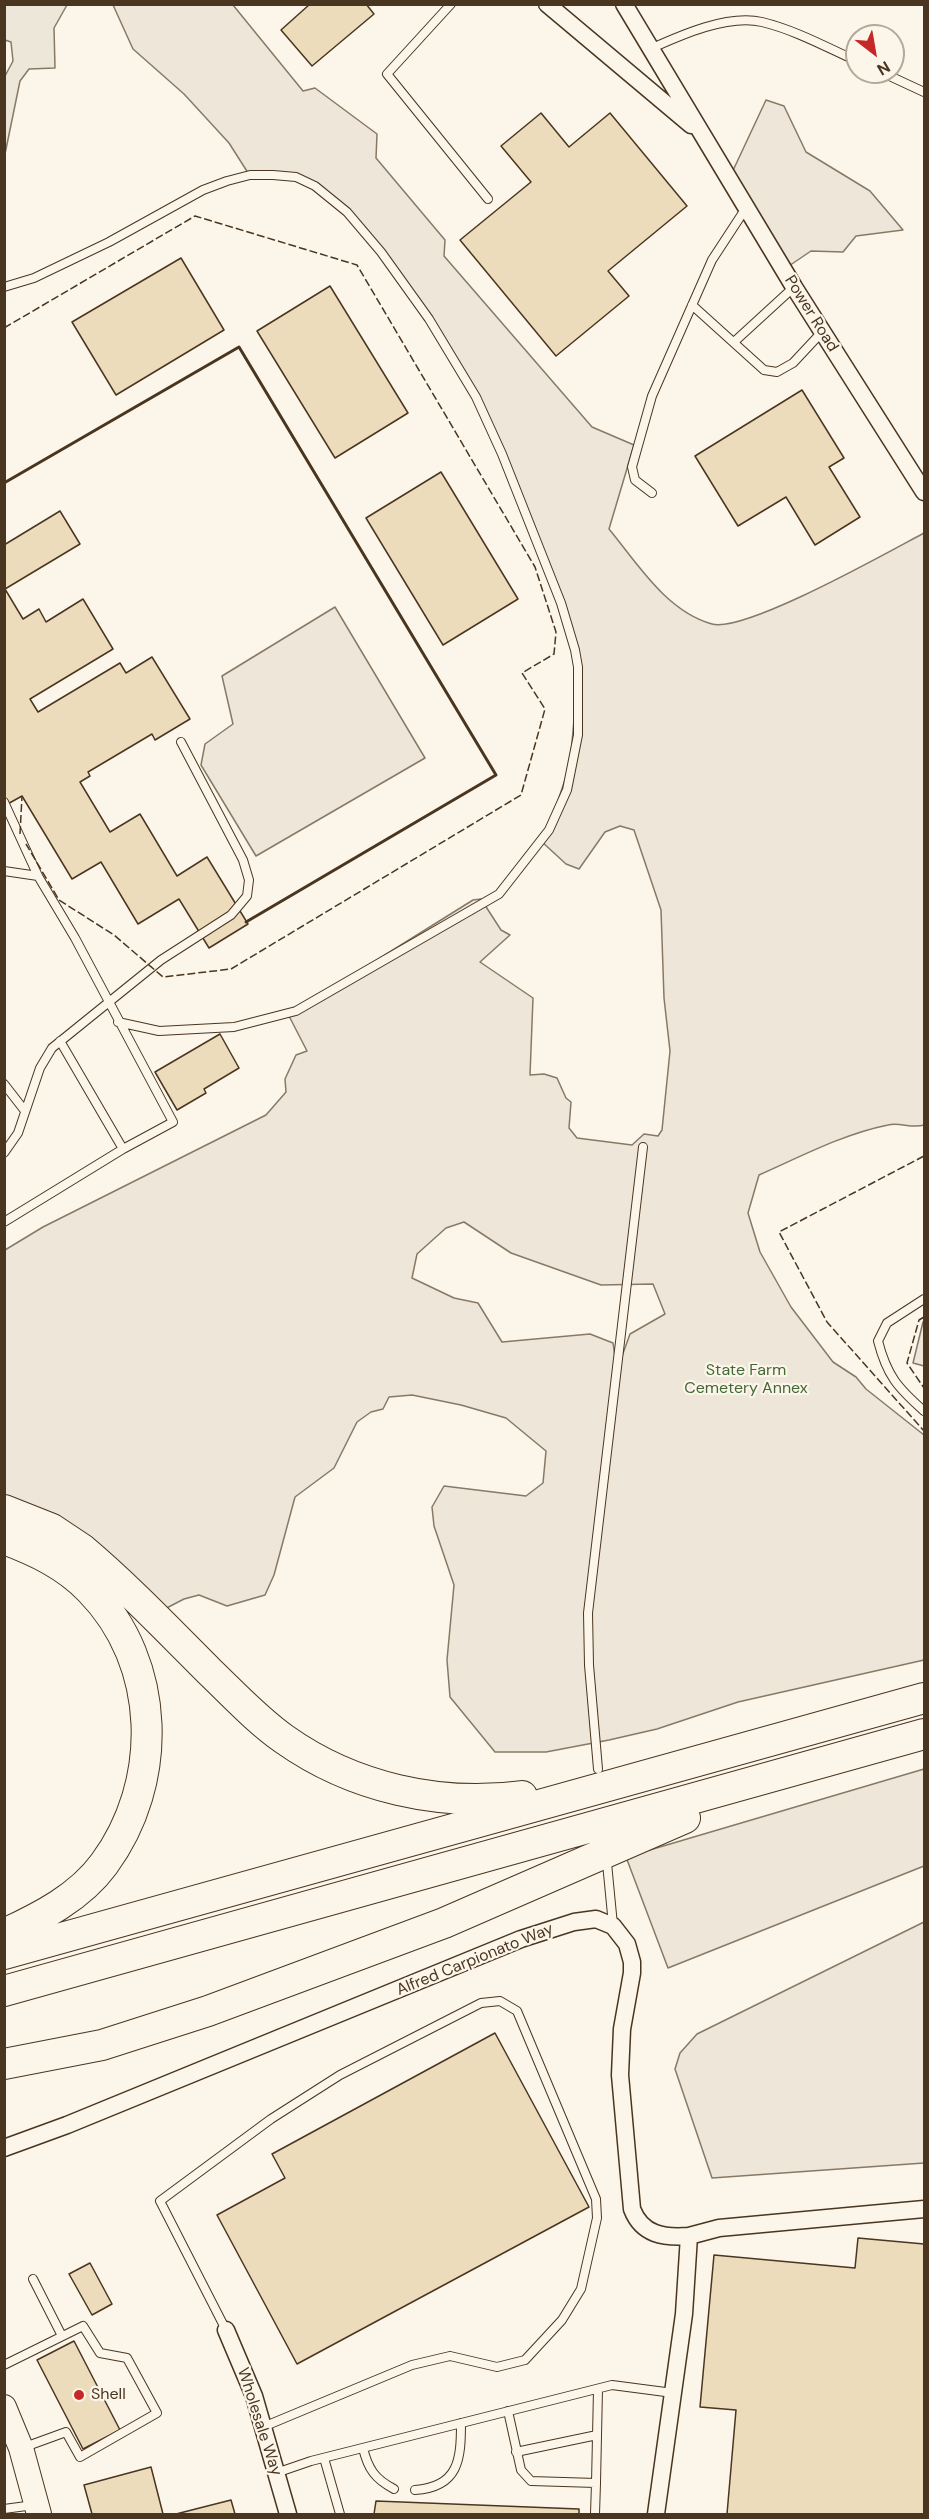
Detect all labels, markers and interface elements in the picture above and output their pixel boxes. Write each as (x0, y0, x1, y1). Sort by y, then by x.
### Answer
north arrow (845, 24, 905, 84)
text: N (873, 56, 894, 80)
street label: Power Road (780, 272, 842, 356)
park label: State Farm Cemetery Annex (684, 1361, 808, 1399)
street label: Alfred Carpionato Way (394, 1920, 556, 2000)
street label: Wholesale Way (232, 2366, 286, 2478)
place label: Shell (91, 2385, 126, 2405)
marker: Shell (72, 2388, 86, 2402)

